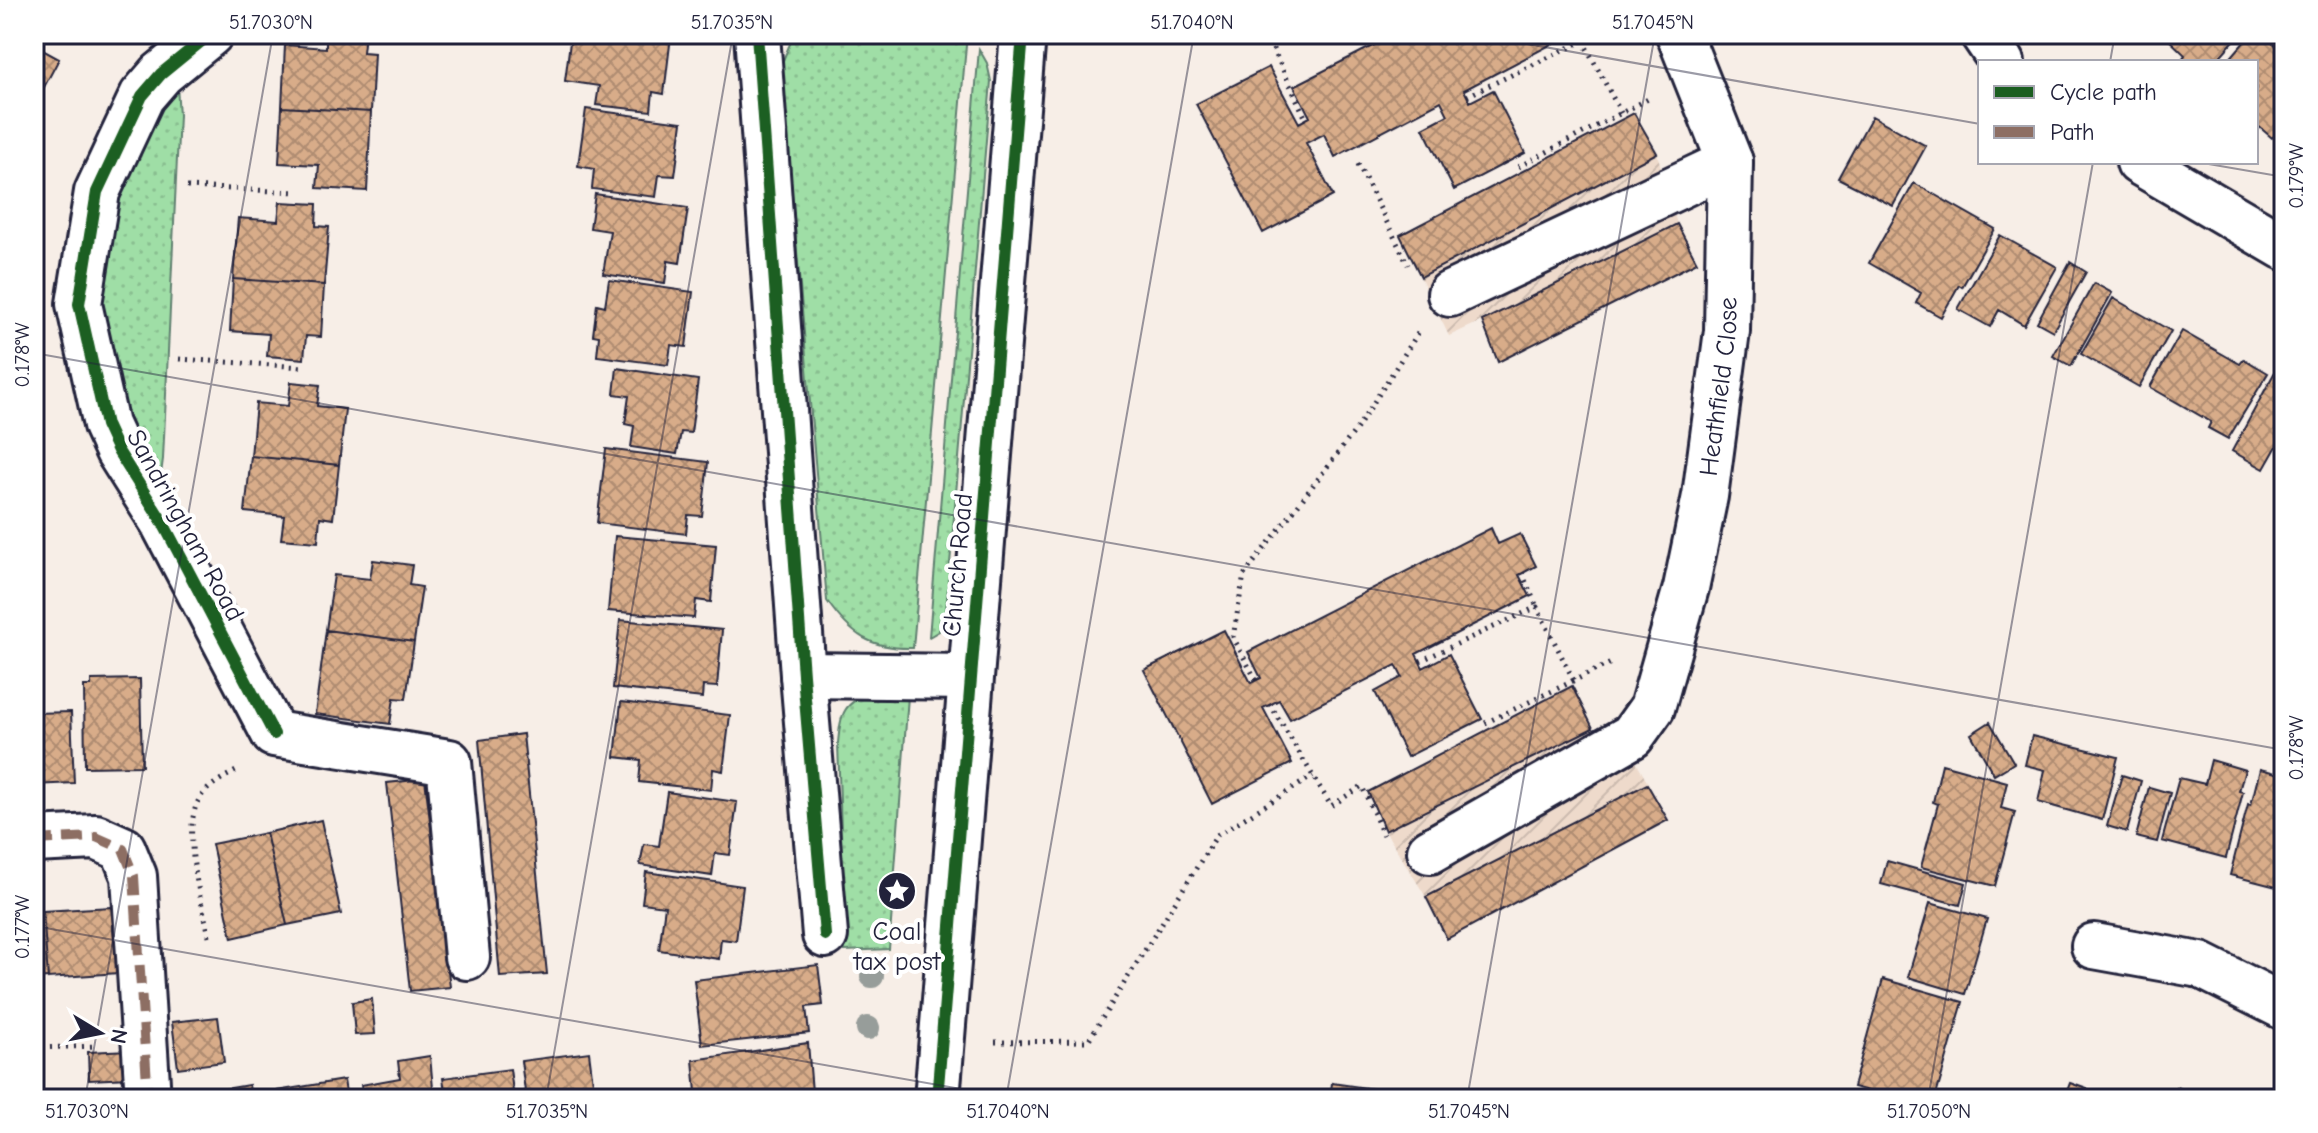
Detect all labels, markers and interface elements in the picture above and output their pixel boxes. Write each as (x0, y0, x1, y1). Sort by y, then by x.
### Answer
text: 51.7030°N (229, 11, 313, 34)
text: 51.7035°N (691, 11, 773, 34)
text: 51.7040°N (1150, 11, 1234, 34)
text: 51.7045°N (1612, 11, 1694, 34)
legend (1978, 60, 2258, 164)
text: Cycle path (2050, 78, 2157, 106)
text: Path (2050, 118, 2095, 146)
text: 0.179°W (2285, 143, 2308, 209)
street label: Heathfield Close (1694, 297, 1744, 478)
text: 0.178°W (11, 322, 34, 388)
street label: Sandringham Road (120, 425, 250, 626)
street label: Church Road (937, 492, 979, 638)
text: 0.178°W (2285, 715, 2308, 781)
place icon: Coal tax post (876, 870, 918, 912)
text: 0.177°W (11, 894, 34, 959)
place label: Coal tax post (852, 917, 942, 977)
north arrow (60, 993, 140, 1073)
text: N (105, 1027, 133, 1046)
text: 51.7030°N (45, 1100, 129, 1123)
text: 51.7035°N (506, 1100, 588, 1123)
text: 51.7040°N (966, 1100, 1050, 1123)
text: 51.7045°N (1428, 1100, 1510, 1123)
text: 51.7050°N (1887, 1100, 1971, 1123)

